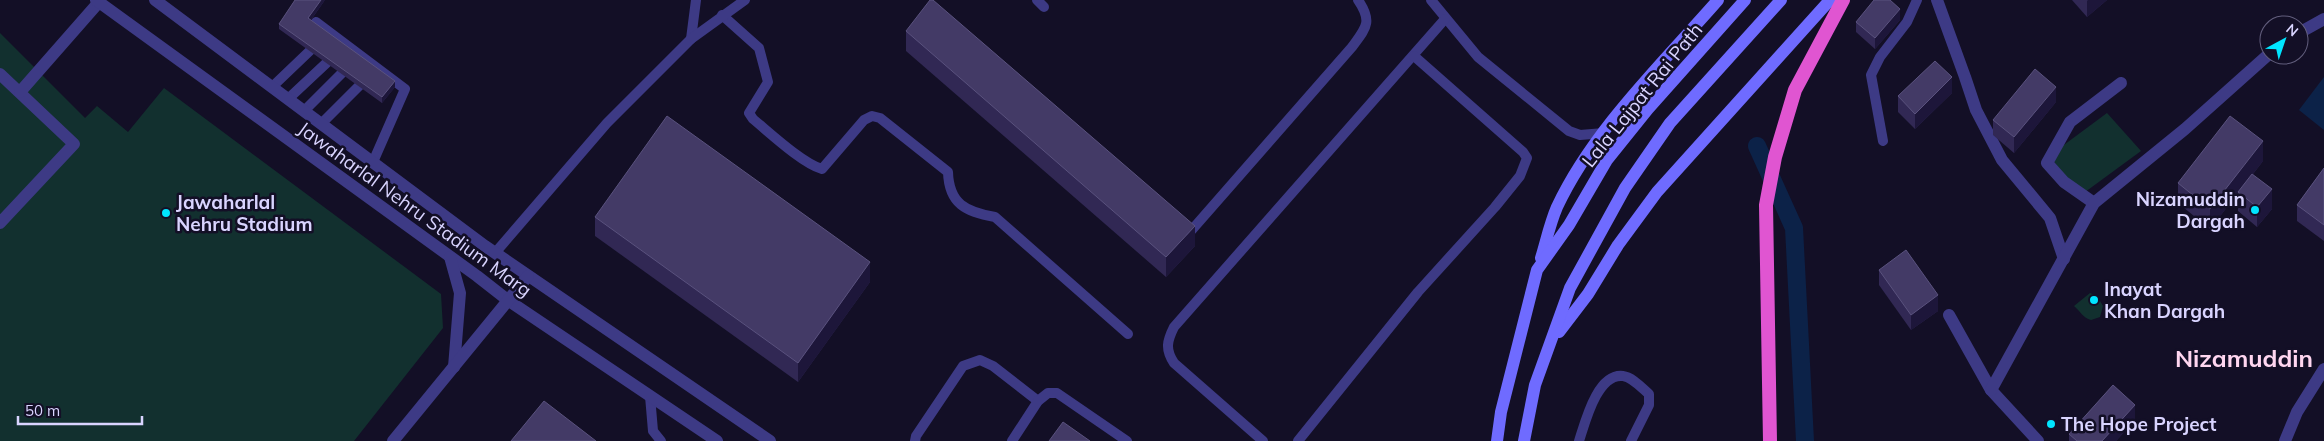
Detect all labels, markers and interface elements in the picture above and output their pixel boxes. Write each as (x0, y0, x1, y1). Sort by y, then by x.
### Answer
north arrow (2259, 15, 2309, 65)
street label: Lala Lajpat Rai Path (1577, 18, 1707, 172)
text: N (2283, 20, 2302, 40)
street label: Jawaharlal Nehru Stadium Marg (294, 116, 536, 302)
place label: Nizamuddin Dargah (2136, 187, 2245, 233)
place label: Jawaharlal Nehru Stadium (176, 190, 313, 236)
marker: Nizamuddin Dargah (2249, 204, 2261, 216)
marker: Jawaharlal Nehru Stadium (160, 207, 172, 219)
place label: Inayat Khan Dargah (2104, 277, 2225, 323)
marker: Inayat Khan Dargah (2088, 294, 2100, 306)
district label: Nizamuddin (2175, 343, 2313, 373)
scale bar (18, 394, 141, 426)
text: 50 m (25, 401, 60, 420)
place label: The Hope Project (2061, 412, 2216, 436)
marker: The Hope Project (2045, 418, 2057, 430)

